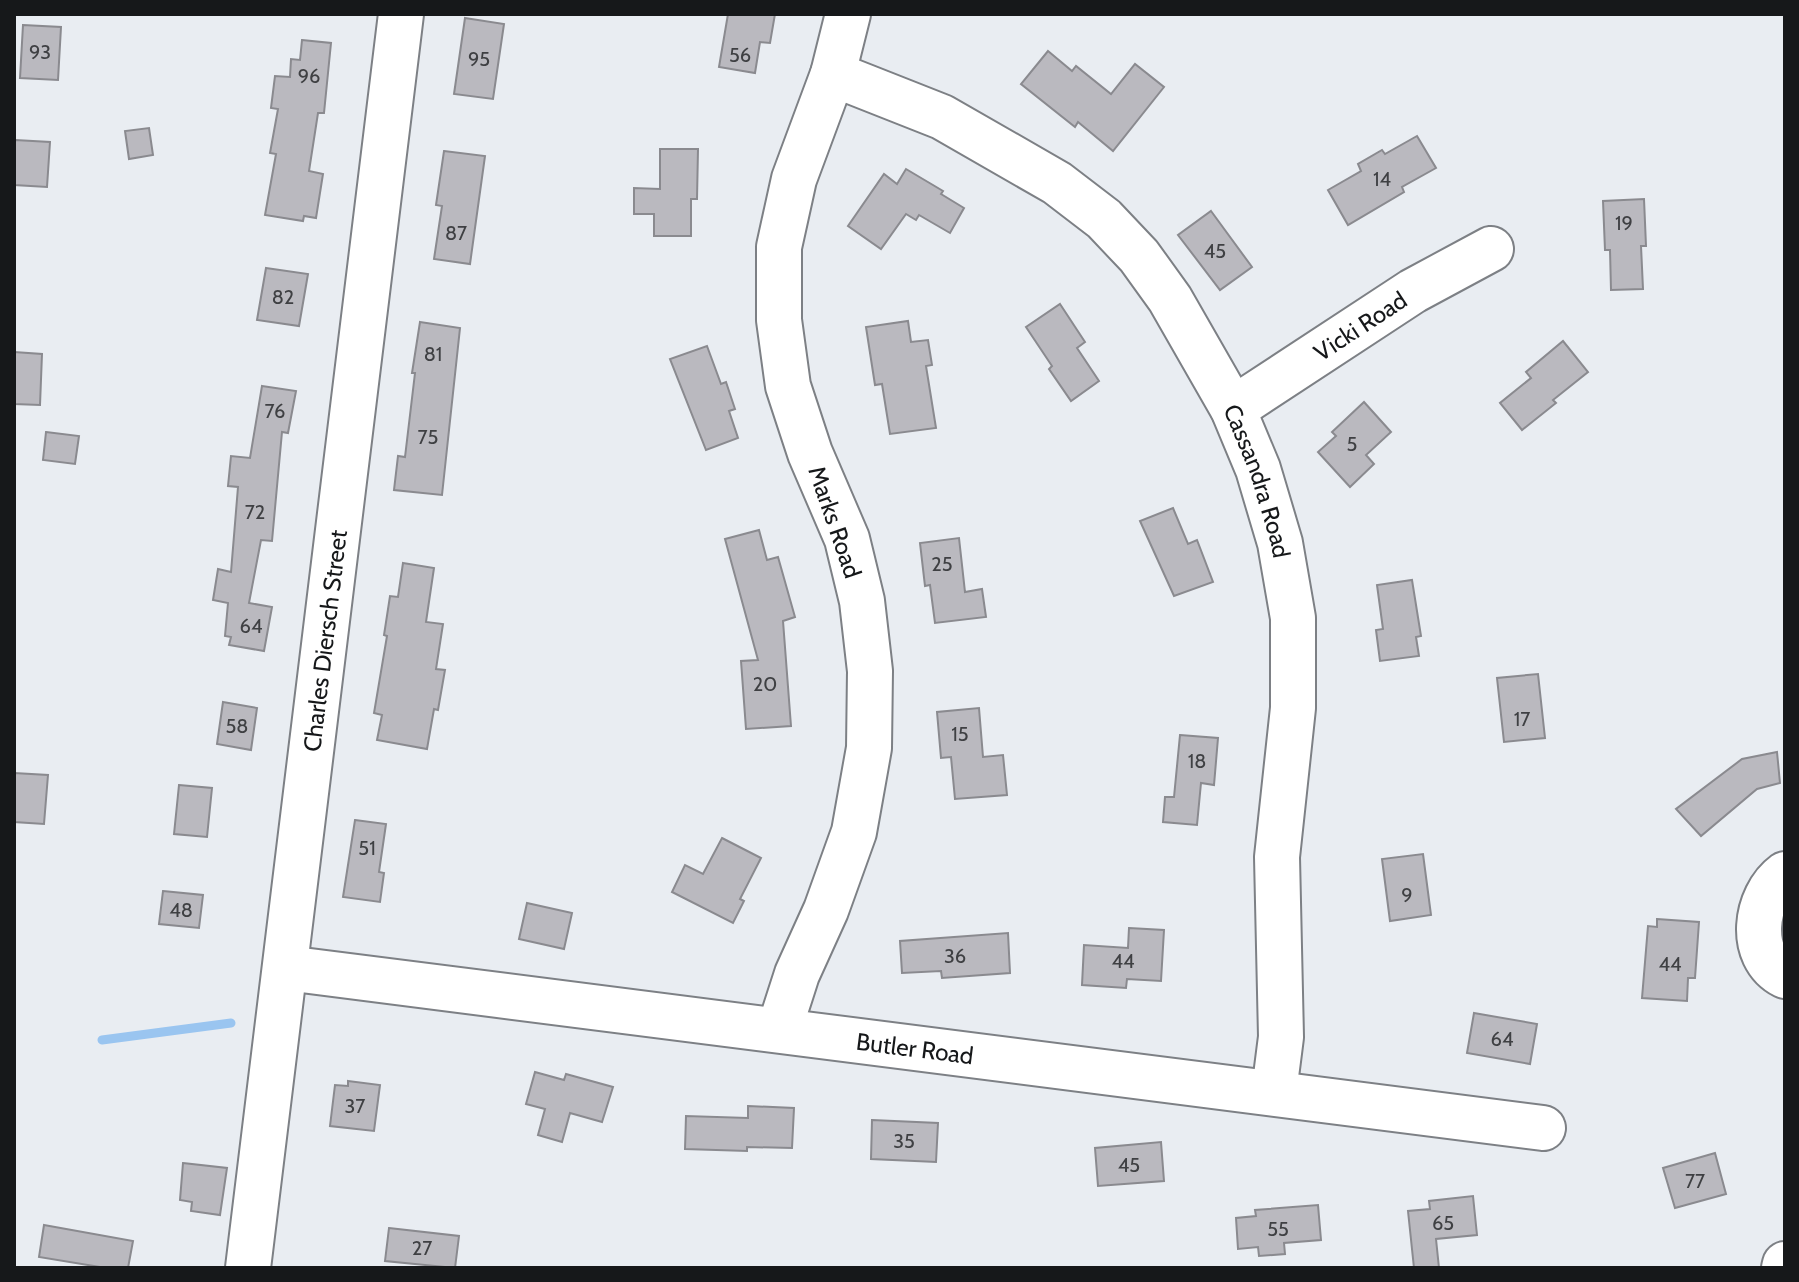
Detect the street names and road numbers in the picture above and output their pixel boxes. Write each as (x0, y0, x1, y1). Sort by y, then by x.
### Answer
street label: Vicki Road (1308, 285, 1412, 367)
street label: Cassandra Road (1218, 400, 1297, 560)
street label: Marks Road (802, 462, 868, 582)
street label: Charles Diersch Street (297, 528, 352, 753)
street label: Butler Road (855, 1026, 975, 1070)

